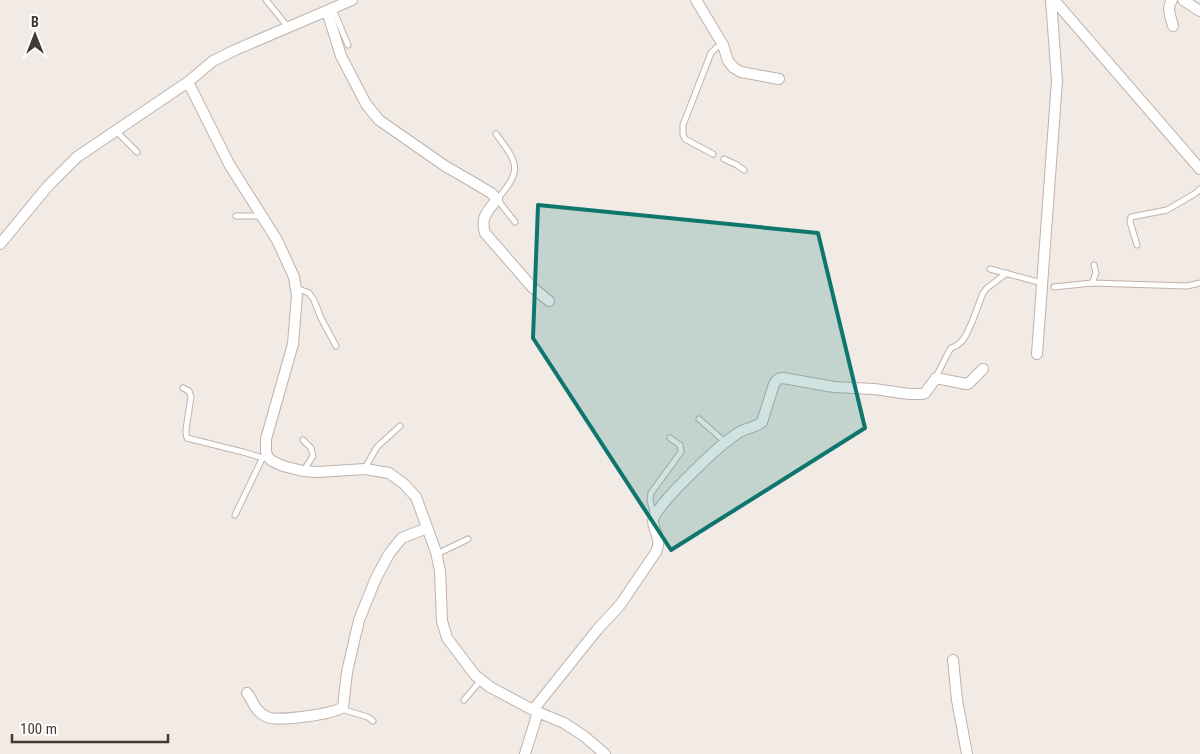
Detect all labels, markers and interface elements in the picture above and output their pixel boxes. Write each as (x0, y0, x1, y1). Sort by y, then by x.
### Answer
north arrow (10, 10, 60, 60)
text: B (31, 14, 39, 30)
scale bar (12, 712, 169, 744)
text: 100 m (20, 720, 57, 738)

